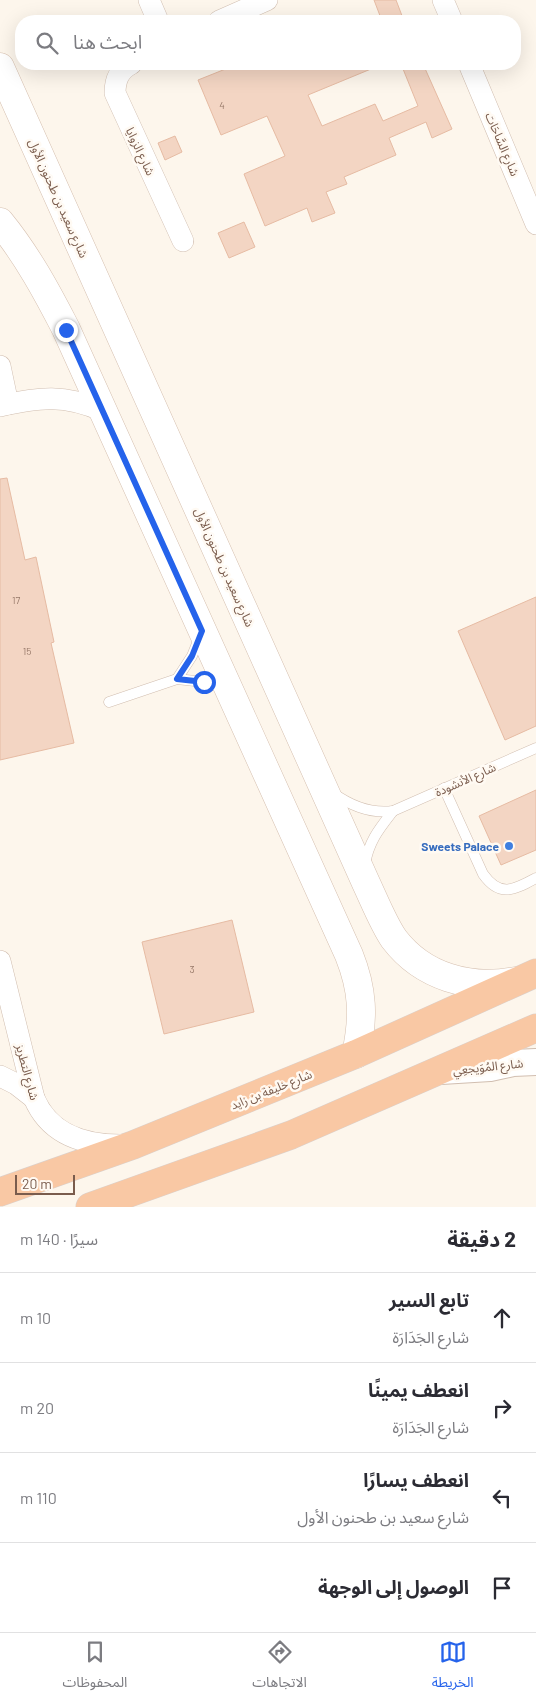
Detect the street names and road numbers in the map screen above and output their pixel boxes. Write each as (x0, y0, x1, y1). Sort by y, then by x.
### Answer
street label: شارع السَّاحَات (481, 110, 523, 179)
street label: شارع الزوايا (121, 125, 158, 179)
street label: شارع سعيد بن طحنون الأول (24, 136, 92, 261)
street label: شارع سعيد بن طحنون الأول (190, 505, 258, 630)
street label: شارع الأنشودة (432, 759, 499, 801)
street label: شارع التطريز (11, 1041, 42, 1102)
street label: شارع المُوَيجعِي (452, 1055, 524, 1080)
street label: شارع خليفة بن زايد (228, 1066, 315, 1114)

